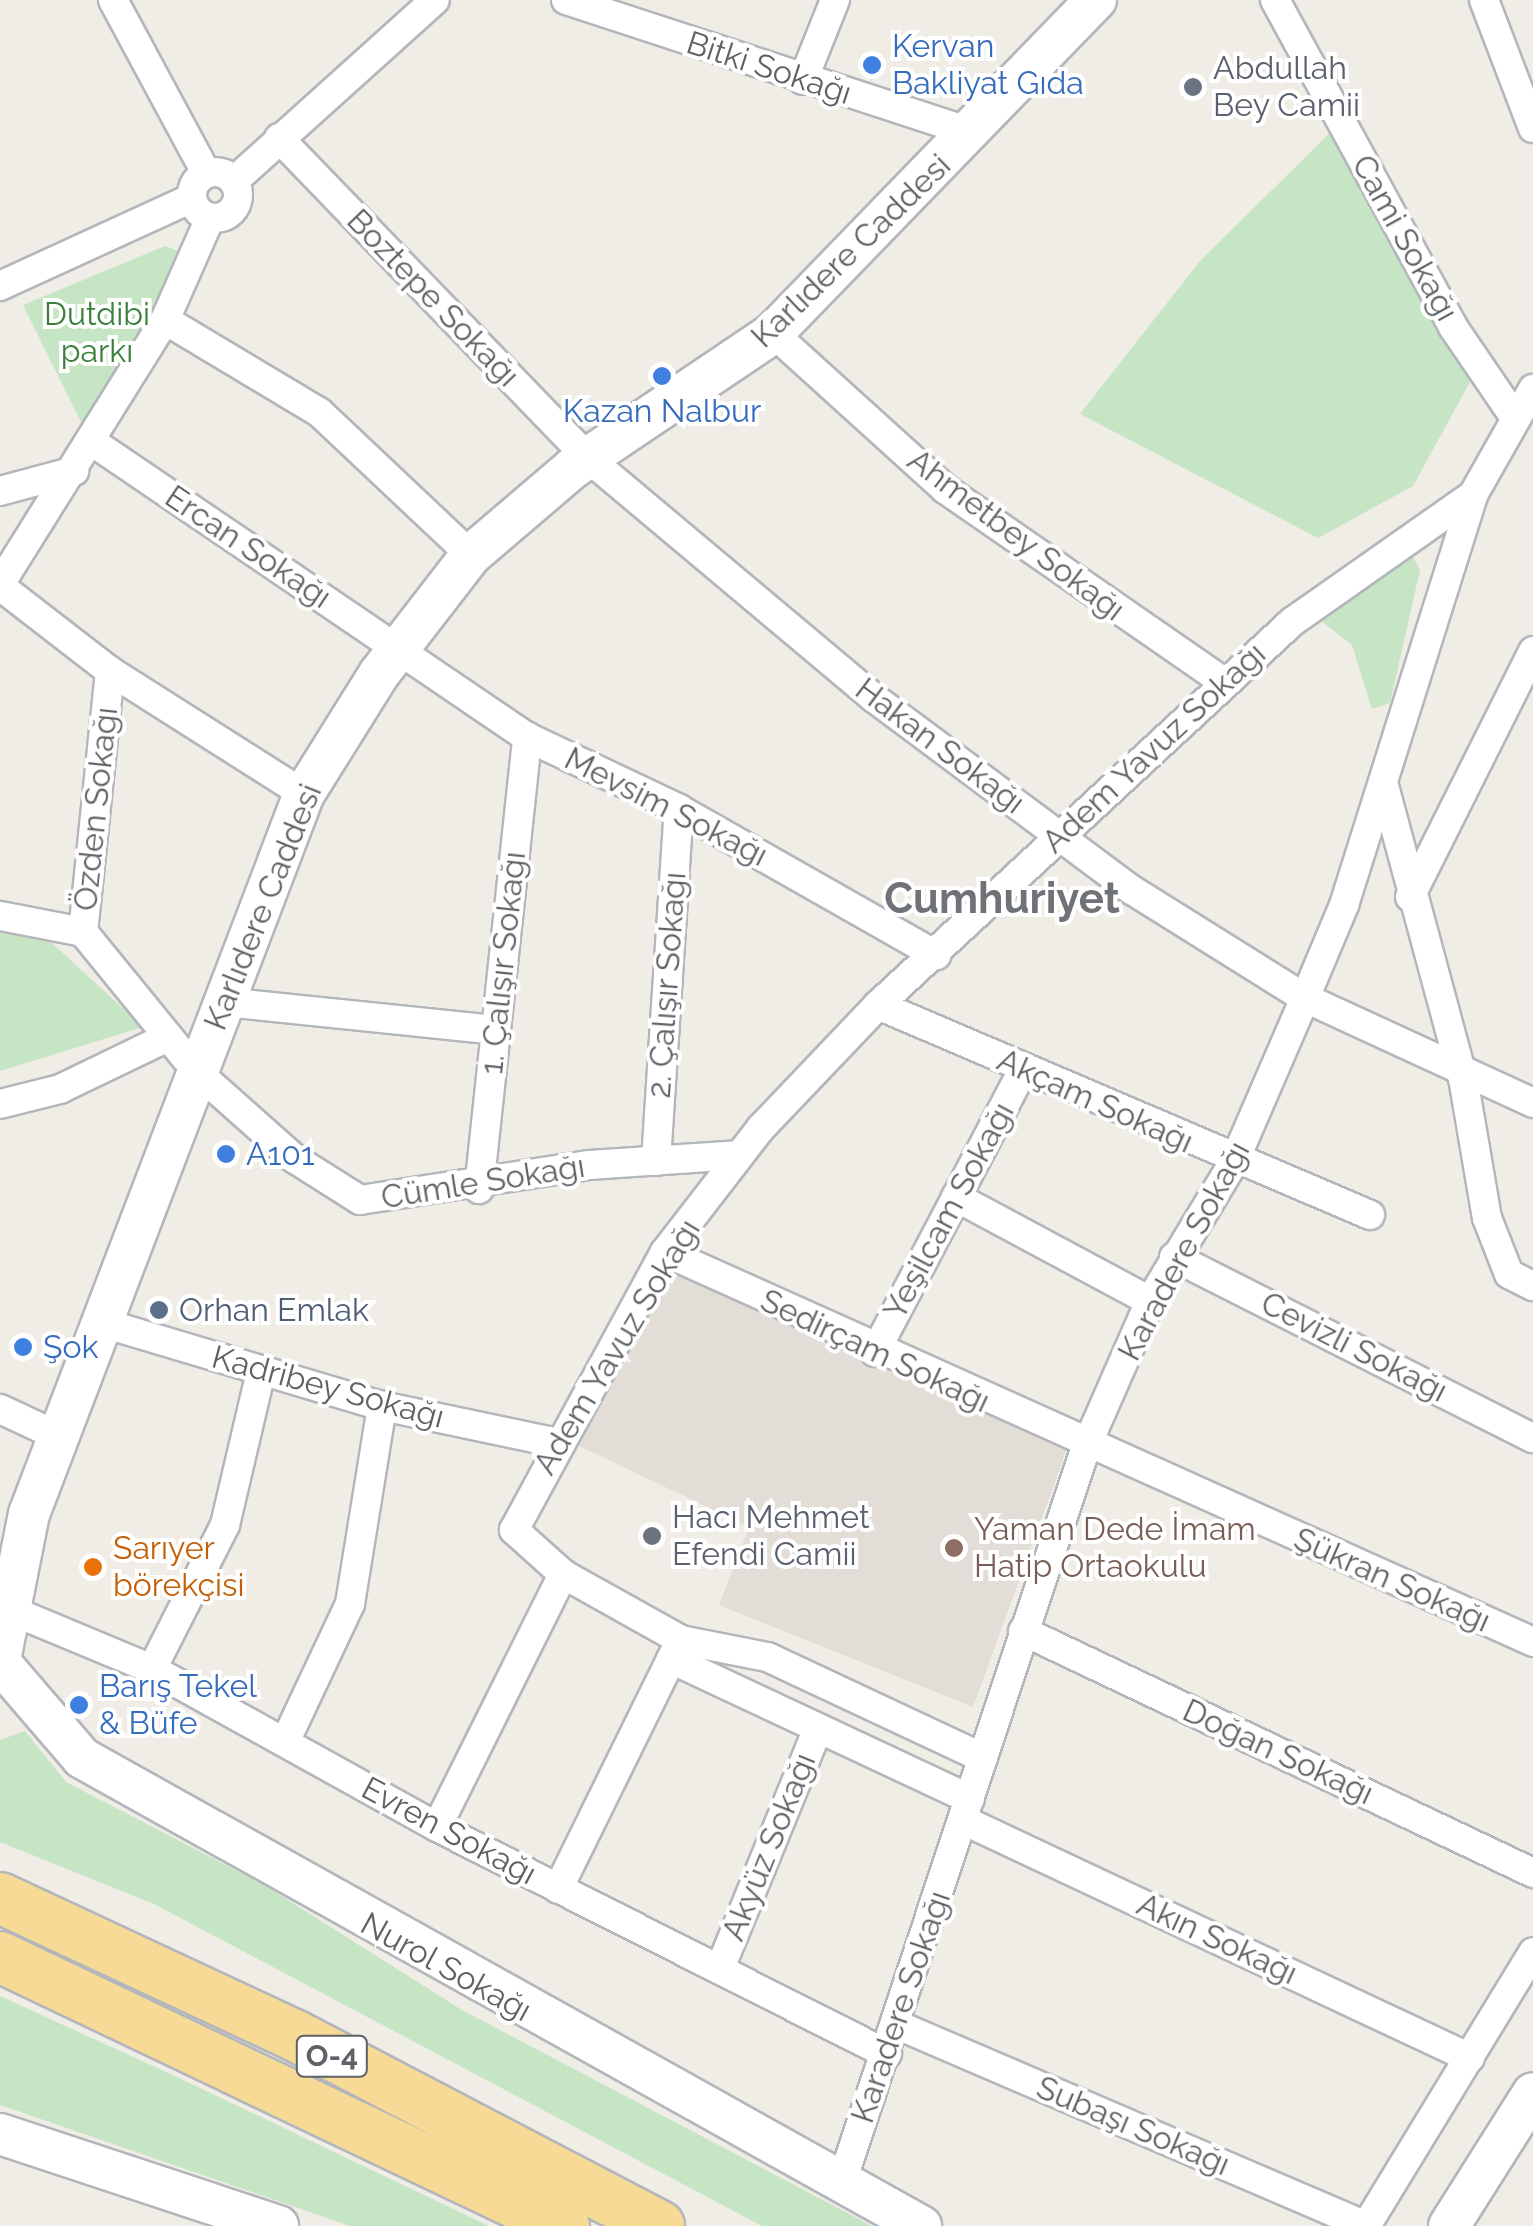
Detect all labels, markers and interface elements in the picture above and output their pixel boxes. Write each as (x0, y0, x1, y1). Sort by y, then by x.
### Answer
street label: Bitki Sokağı (682, 23, 856, 113)
place label: Kervan Bakliyat Gıda (892, 28, 1084, 103)
place label: Abdullah Bey Camii (1213, 50, 1361, 125)
marker: Kervan Bakliyat Gıda (861, 54, 883, 76)
marker: Abdullah Bey Camii (1182, 76, 1204, 98)
street label: Karlıdere Caddesi (744, 146, 958, 356)
street label: Cami Sokağı (1344, 148, 1466, 328)
street label: Boztepe Sokağı (339, 202, 527, 394)
park label: Dutdibi parkı (44, 296, 150, 371)
marker: Kazan Nalbur (651, 365, 673, 387)
place label: Kazan Nalbur (563, 392, 761, 430)
street label: Ahmetbey Sokağı (900, 441, 1132, 629)
street label: Ercan Sokağı (158, 478, 338, 616)
street label: Adem Yavuz Sokağı (1034, 634, 1274, 862)
street label: Hakan Sokağı (848, 670, 1032, 822)
street label: Özden Sokağı (66, 705, 126, 913)
street label: Mevsim Sokağı (558, 739, 774, 875)
street label: Karlıdere Caddesi (196, 778, 330, 1036)
street label: 1. Çalışır Sokağı (472, 849, 534, 1077)
street label: 2. Çalışır Sokağı (640, 870, 694, 1100)
district label: Cumhuriyet (884, 874, 1120, 924)
street label: Akçam Sokağı (991, 1041, 1199, 1161)
street label: Yeşilcam Sokağı (876, 1096, 1022, 1326)
place label: A101 (246, 1135, 315, 1173)
street label: Karadere Sokağı (1110, 1135, 1258, 1367)
marker: A101 (215, 1143, 237, 1165)
street label: Cümle Sokağı (378, 1147, 588, 1217)
street label: Adem Yavuz Sokağı (525, 1212, 709, 1482)
street label: Sedirçam Sokağı (755, 1281, 995, 1421)
street label: Cevizli Sokağı (1255, 1284, 1453, 1410)
place label: Orhan Emlak (179, 1291, 369, 1329)
marker: Orhan Emlak (148, 1299, 170, 1321)
place label: Şok (43, 1328, 98, 1366)
marker: Şok (12, 1336, 34, 1358)
street label: Kadribey Sokağı (207, 1337, 449, 1437)
place label: Hacı Mehmet Efendi Camii (672, 1499, 870, 1574)
place label: Yaman Dede İmam Hatip Ortaokulu (974, 1511, 1256, 1586)
street label: Şükran Sokağı (1288, 1520, 1496, 1640)
marker: Hacı Mehmet Efendi Camii (641, 1525, 663, 1547)
place label: Sarıyer börekçisi (113, 1530, 244, 1605)
marker: Yaman Dede İmam Hatip Ortaokulu (943, 1537, 965, 1559)
marker: Sarıyer börekçisi (82, 1556, 104, 1578)
place label: Barış Tekel & Büfe (99, 1668, 258, 1743)
street label: Doğan Sokağı (1177, 1691, 1379, 1813)
marker: Barış Tekel & Büfe (68, 1694, 90, 1716)
street label: Akyüz Sokağı (714, 1748, 824, 1946)
street label: Evren Sokağı (355, 1769, 543, 1893)
street label: Akın Sokağı (1131, 1885, 1303, 1993)
street label: Karadere Sokağı (843, 1886, 959, 2128)
street label: Nurol Sokağı (354, 1904, 538, 2030)
road number: O-4 (294, 2031, 370, 2081)
street label: Subaşı Sokağı (1031, 2068, 1235, 2184)

